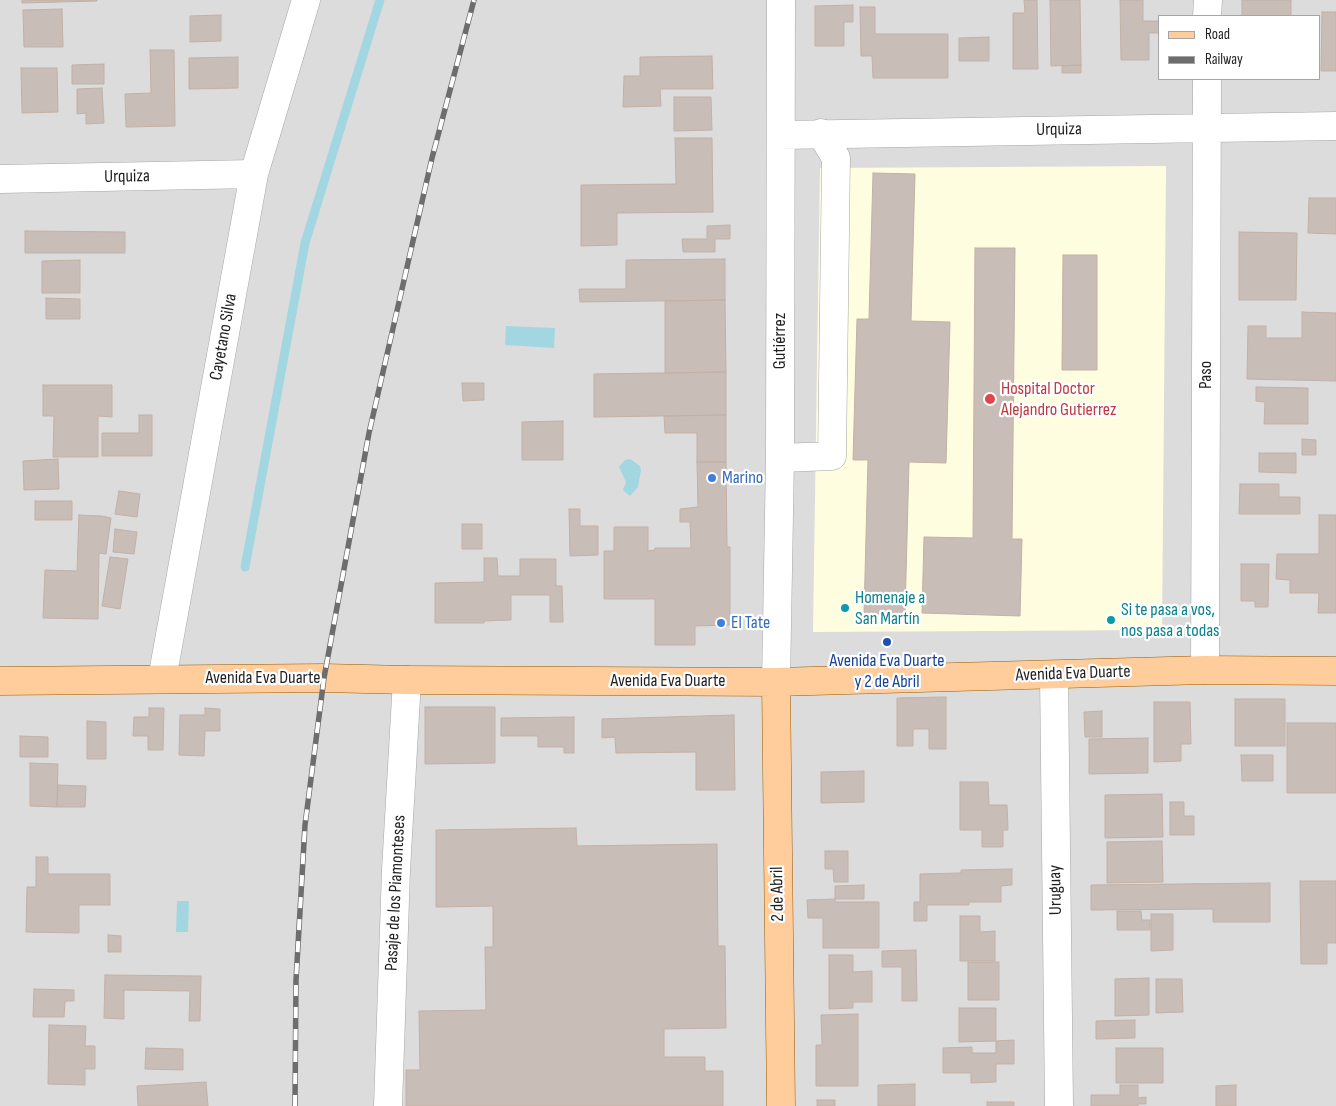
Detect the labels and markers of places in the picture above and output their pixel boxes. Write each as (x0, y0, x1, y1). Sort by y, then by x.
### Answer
place label: Hospital Doctor Alejandro Gutierrez (1001, 378, 1116, 420)
marker: Hospital Doctor Alejandro Gutierrez (983, 392, 997, 406)
place label: Marino (722, 467, 763, 489)
marker: Marino (706, 472, 718, 484)
place label: Homenaje a San Martín (855, 587, 925, 630)
place label: Si te pasa a vos, nos pasa a todas (1121, 599, 1220, 642)
marker: Homenaje a San Martín (839, 602, 851, 614)
place label: El Tate (731, 612, 770, 634)
marker: Si te pasa a vos, nos pasa a todas (1105, 614, 1117, 626)
marker: El Tate (715, 617, 727, 629)
marker: Avenida Eva Duarte y 2 de Abril (881, 636, 893, 648)
place label: Avenida Eva Duarte y 2 de Abril (829, 650, 945, 692)

